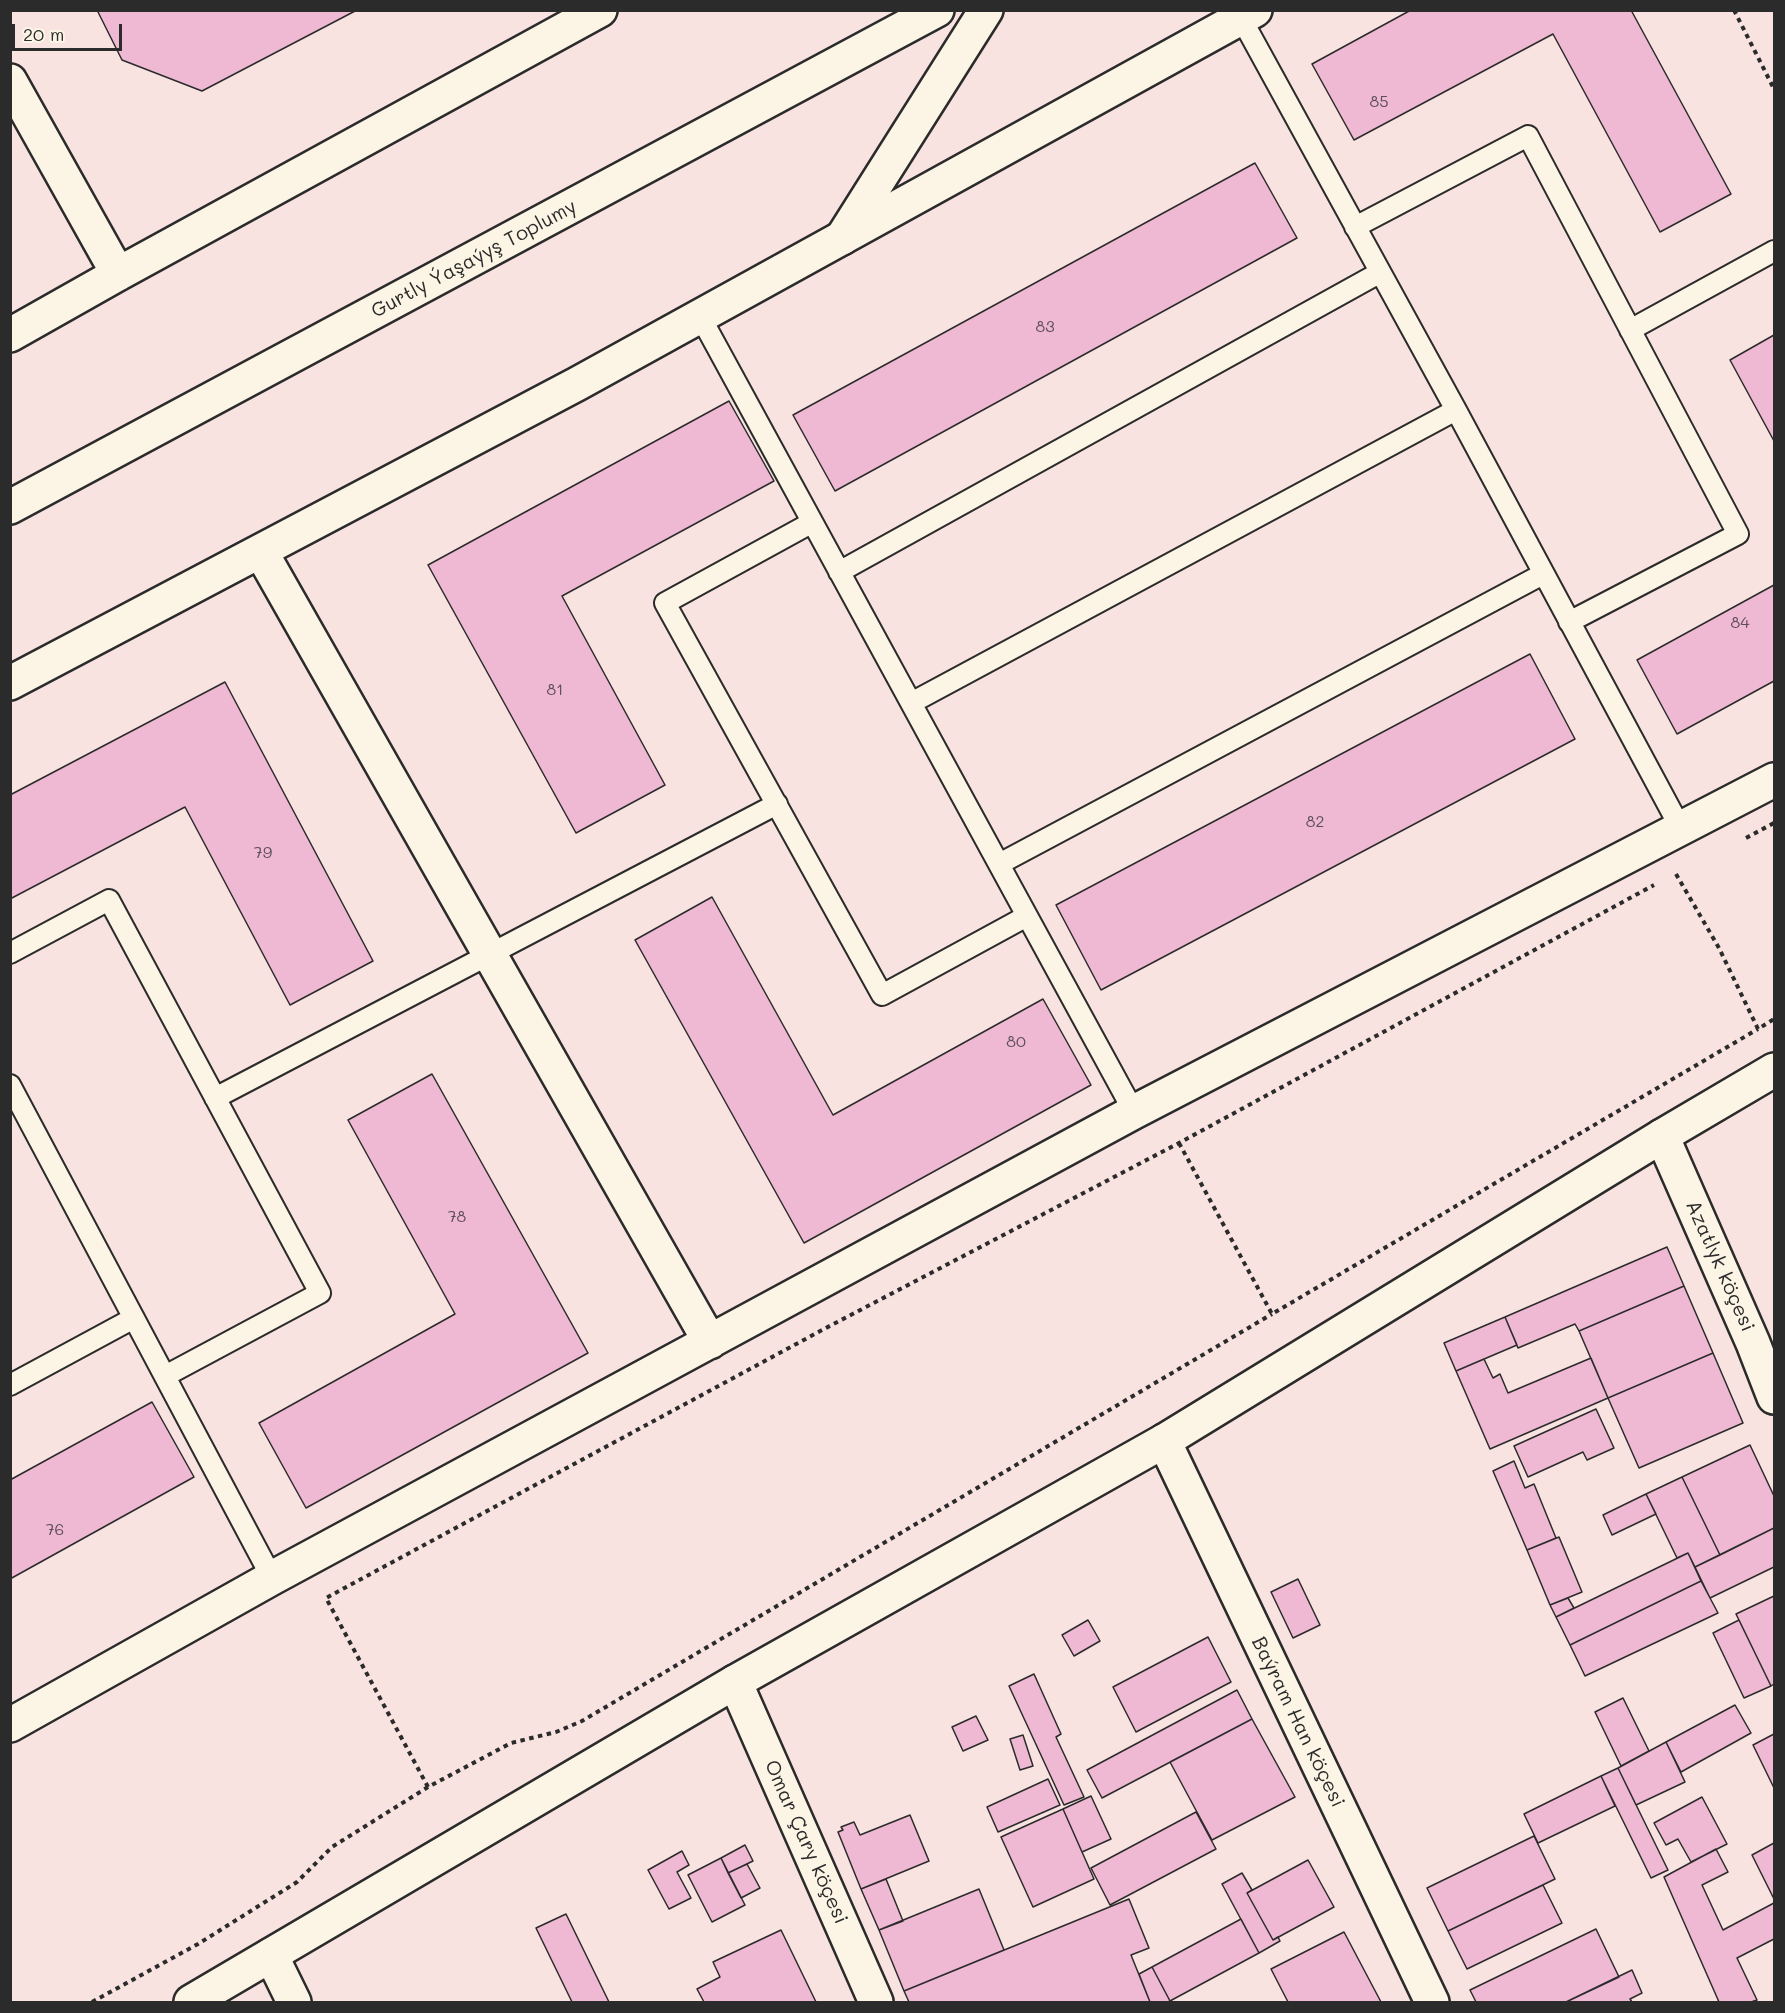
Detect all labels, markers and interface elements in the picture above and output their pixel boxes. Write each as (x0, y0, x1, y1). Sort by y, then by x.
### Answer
scale bar (15, 12, 124, 50)
text: 20 m (23, 22, 64, 46)
house number: 85 (1369, 92, 1389, 112)
street label: Gurtly Ýaşaýyş Toplumy (367, 195, 581, 323)
house number: 83 (1035, 317, 1055, 337)
house number: 84 (1730, 613, 1750, 633)
house number: 81 (547, 680, 563, 700)
house number: 82 (1306, 812, 1324, 832)
house number: 79 (254, 843, 272, 863)
house number: 80 (1006, 1032, 1026, 1052)
street label: Azatlyk köçesi (1680, 1197, 1760, 1335)
house number: 78 (448, 1207, 466, 1227)
house number: 76 (46, 1520, 64, 1540)
street label: Baýram Han köçesi (1246, 1633, 1350, 1811)
street label: Omar Çary köçesi (759, 1756, 853, 1928)

